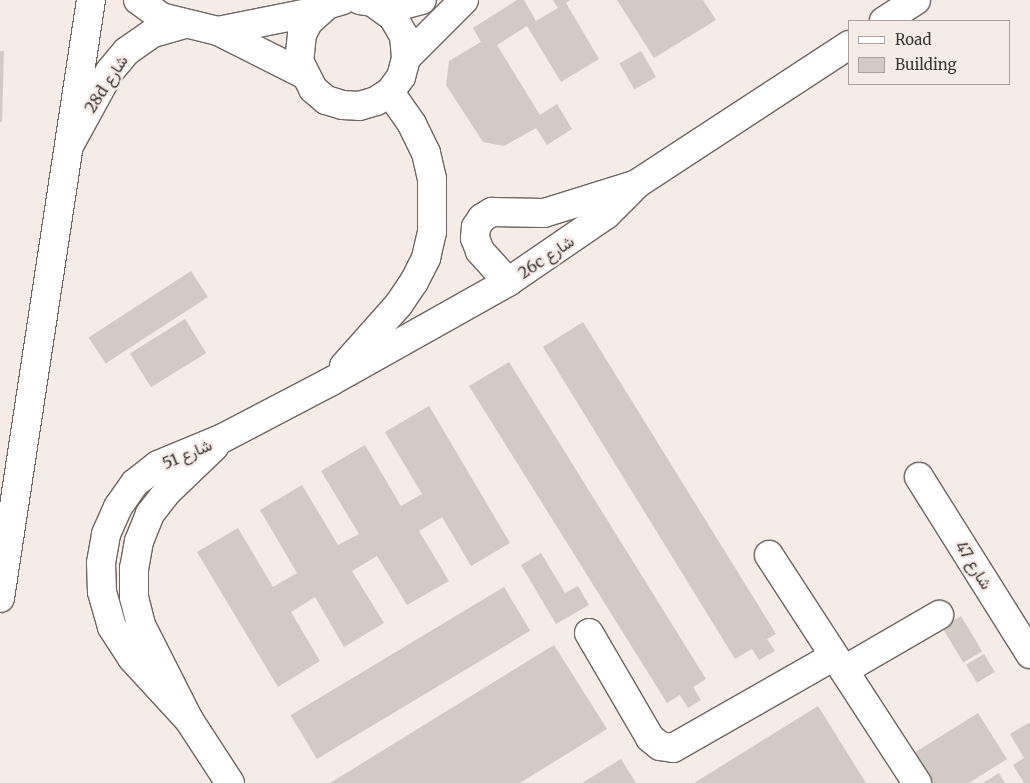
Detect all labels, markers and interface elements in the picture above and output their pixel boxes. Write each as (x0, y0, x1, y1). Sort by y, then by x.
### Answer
legend (848, 20, 1010, 85)
text: Road (895, 30, 931, 49)
street label: 28d شارع (80, 52, 132, 116)
text: Building (895, 55, 957, 74)
street label: 26c شارع (514, 231, 578, 283)
street label: شارع 51 (159, 435, 215, 473)
street label: شارع 47 (952, 537, 996, 593)

